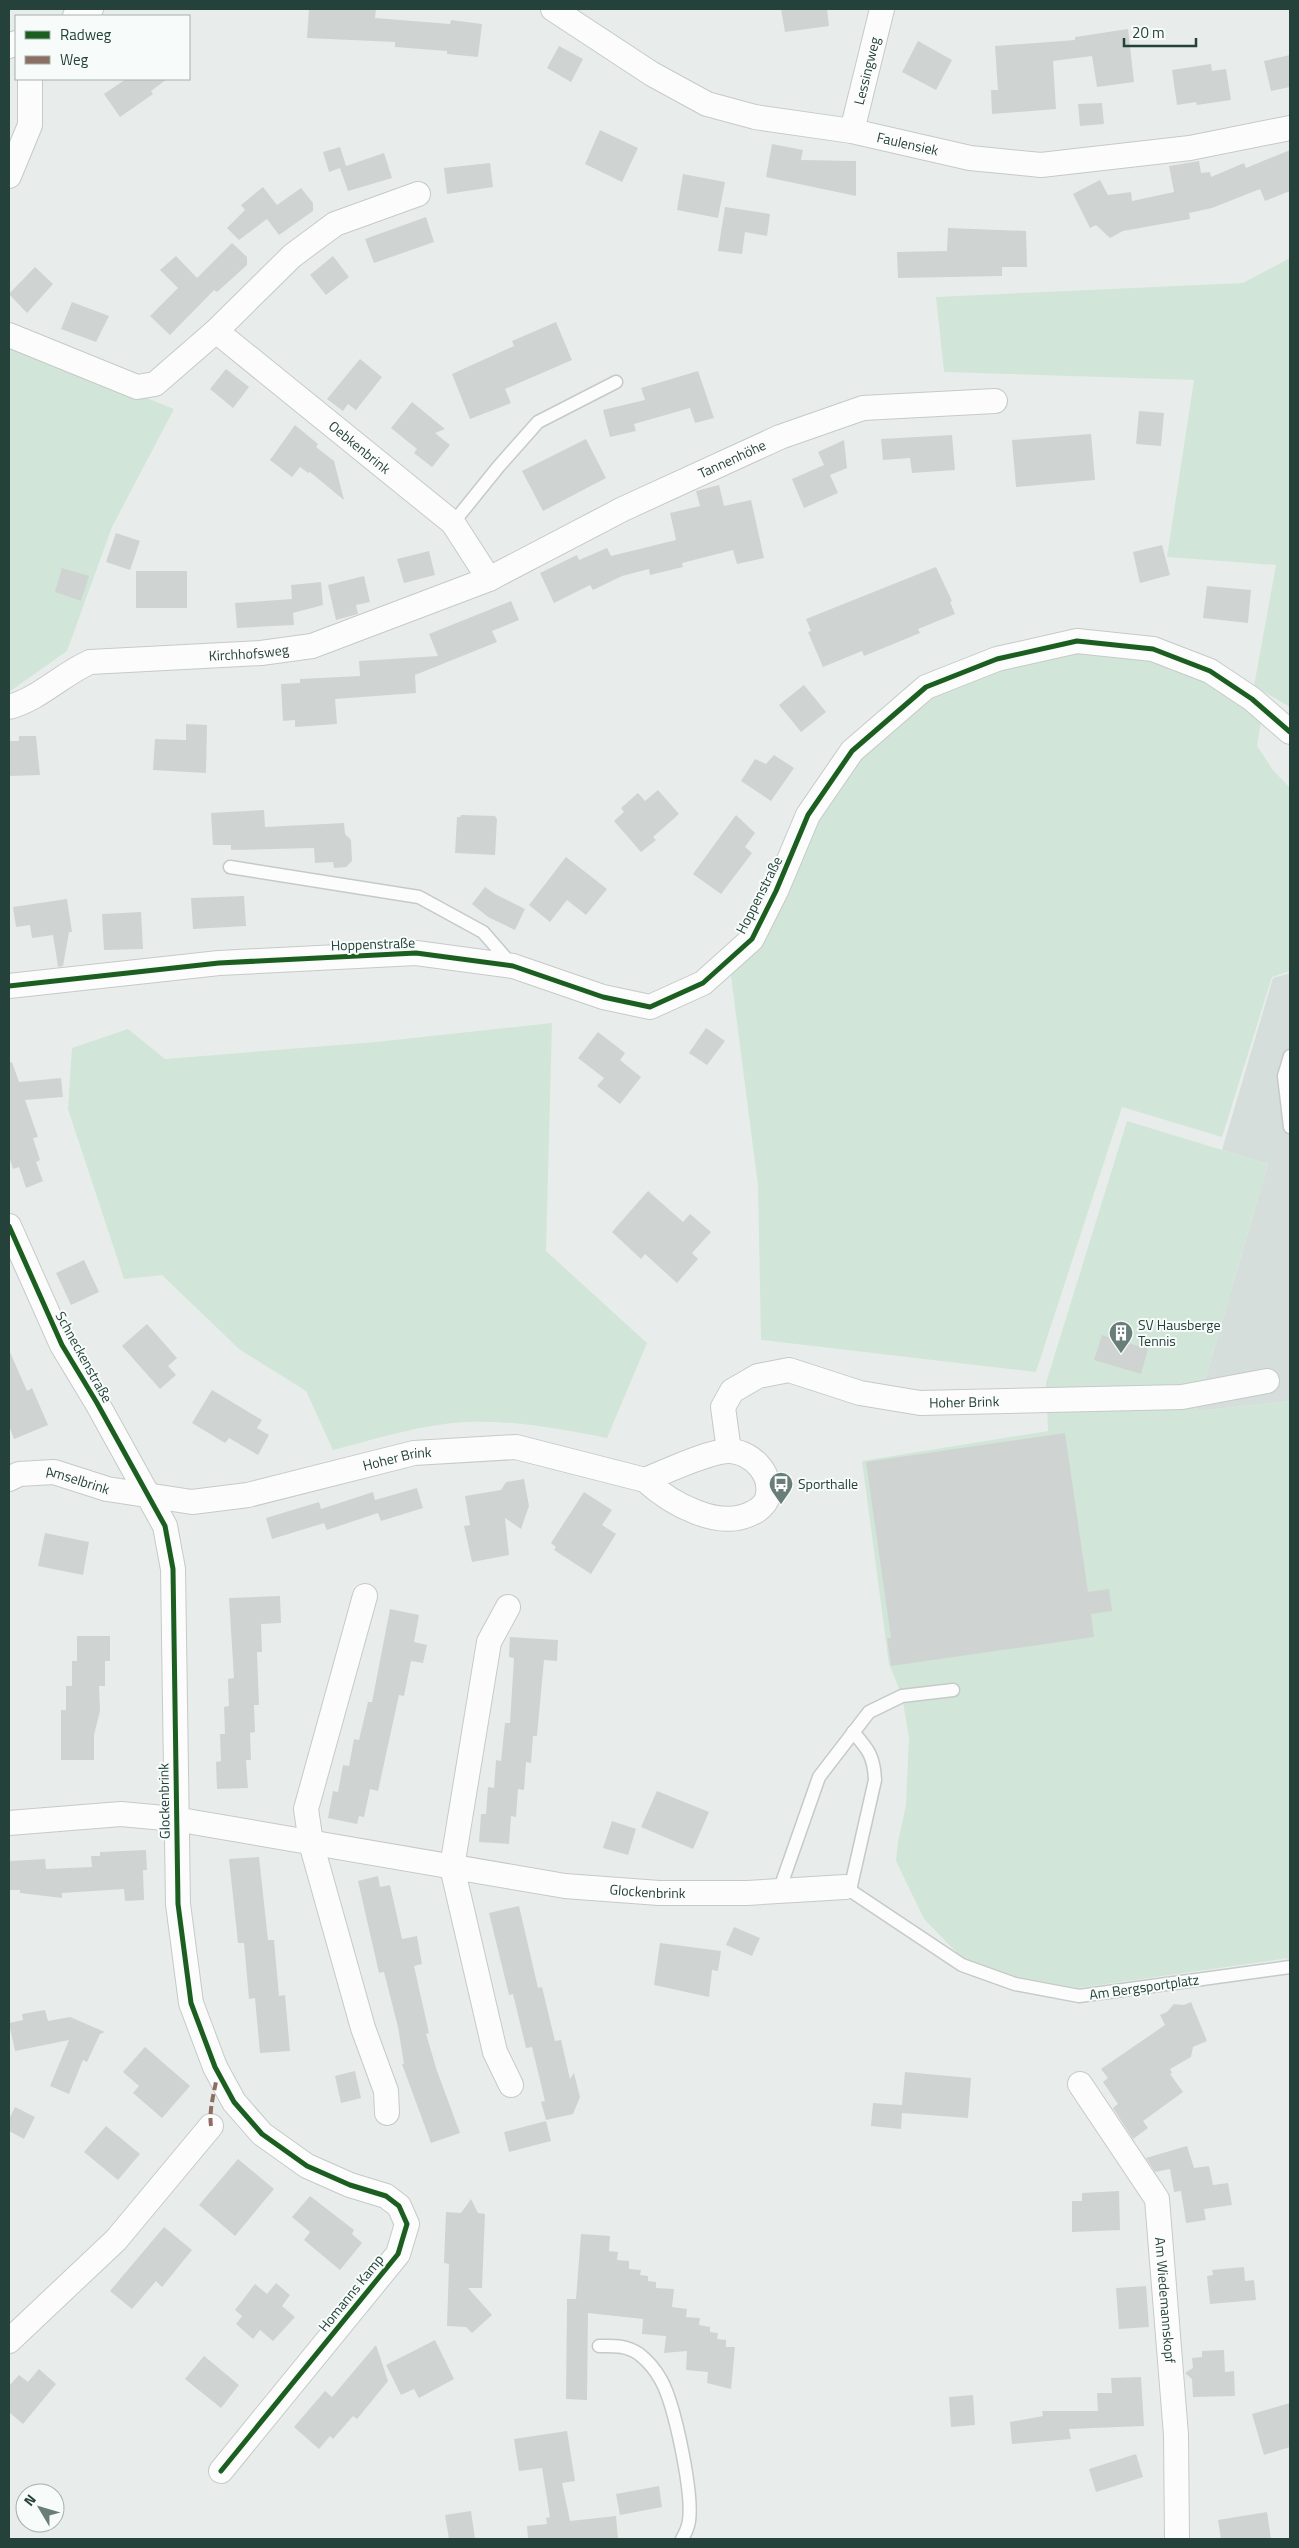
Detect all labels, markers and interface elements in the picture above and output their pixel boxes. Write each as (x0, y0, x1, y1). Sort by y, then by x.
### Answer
legend (15, 15, 190, 80)
scale bar (1124, 15, 1196, 47)
text: 20 m (1132, 21, 1165, 44)
text: Radweg (60, 23, 112, 46)
street label: Lessingweg (848, 34, 885, 107)
text: Weg (60, 48, 89, 71)
street label: Faulensiek (875, 126, 941, 161)
street label: Oebkenbrink (324, 415, 396, 479)
street label: Tannenhöhe (694, 434, 769, 483)
street label: Kirchhofsweg (208, 638, 290, 666)
street label: Hoppenstraße (730, 852, 787, 937)
street label: Hoppenstraße (330, 932, 416, 955)
street label: Schneckenstraße (51, 1307, 118, 1406)
place label: SV Hausberge Tennis (1138, 1314, 1221, 1351)
building icon: SV Hausberge Tennis (1108, 1320, 1134, 1354)
street label: Hoher Brink (929, 1390, 1000, 1413)
street label: Hoher Brink (360, 1441, 432, 1476)
street label: Amselbrink (45, 1461, 113, 1499)
bus stop icon: Sporthalle (768, 1471, 794, 1505)
place label: Sporthalle (798, 1473, 858, 1494)
street label: Glockenbrink (152, 1763, 175, 1839)
street label: Glockenbrink (609, 1878, 686, 1903)
street label: Am Bergsportplatz (1088, 1968, 1200, 2005)
street label: Am Wiedemannskopf (1150, 2236, 1181, 2364)
street label: Homanns Kamp (313, 2249, 388, 2336)
north arrow (15, 2483, 65, 2533)
text: N (18, 2489, 41, 2510)

